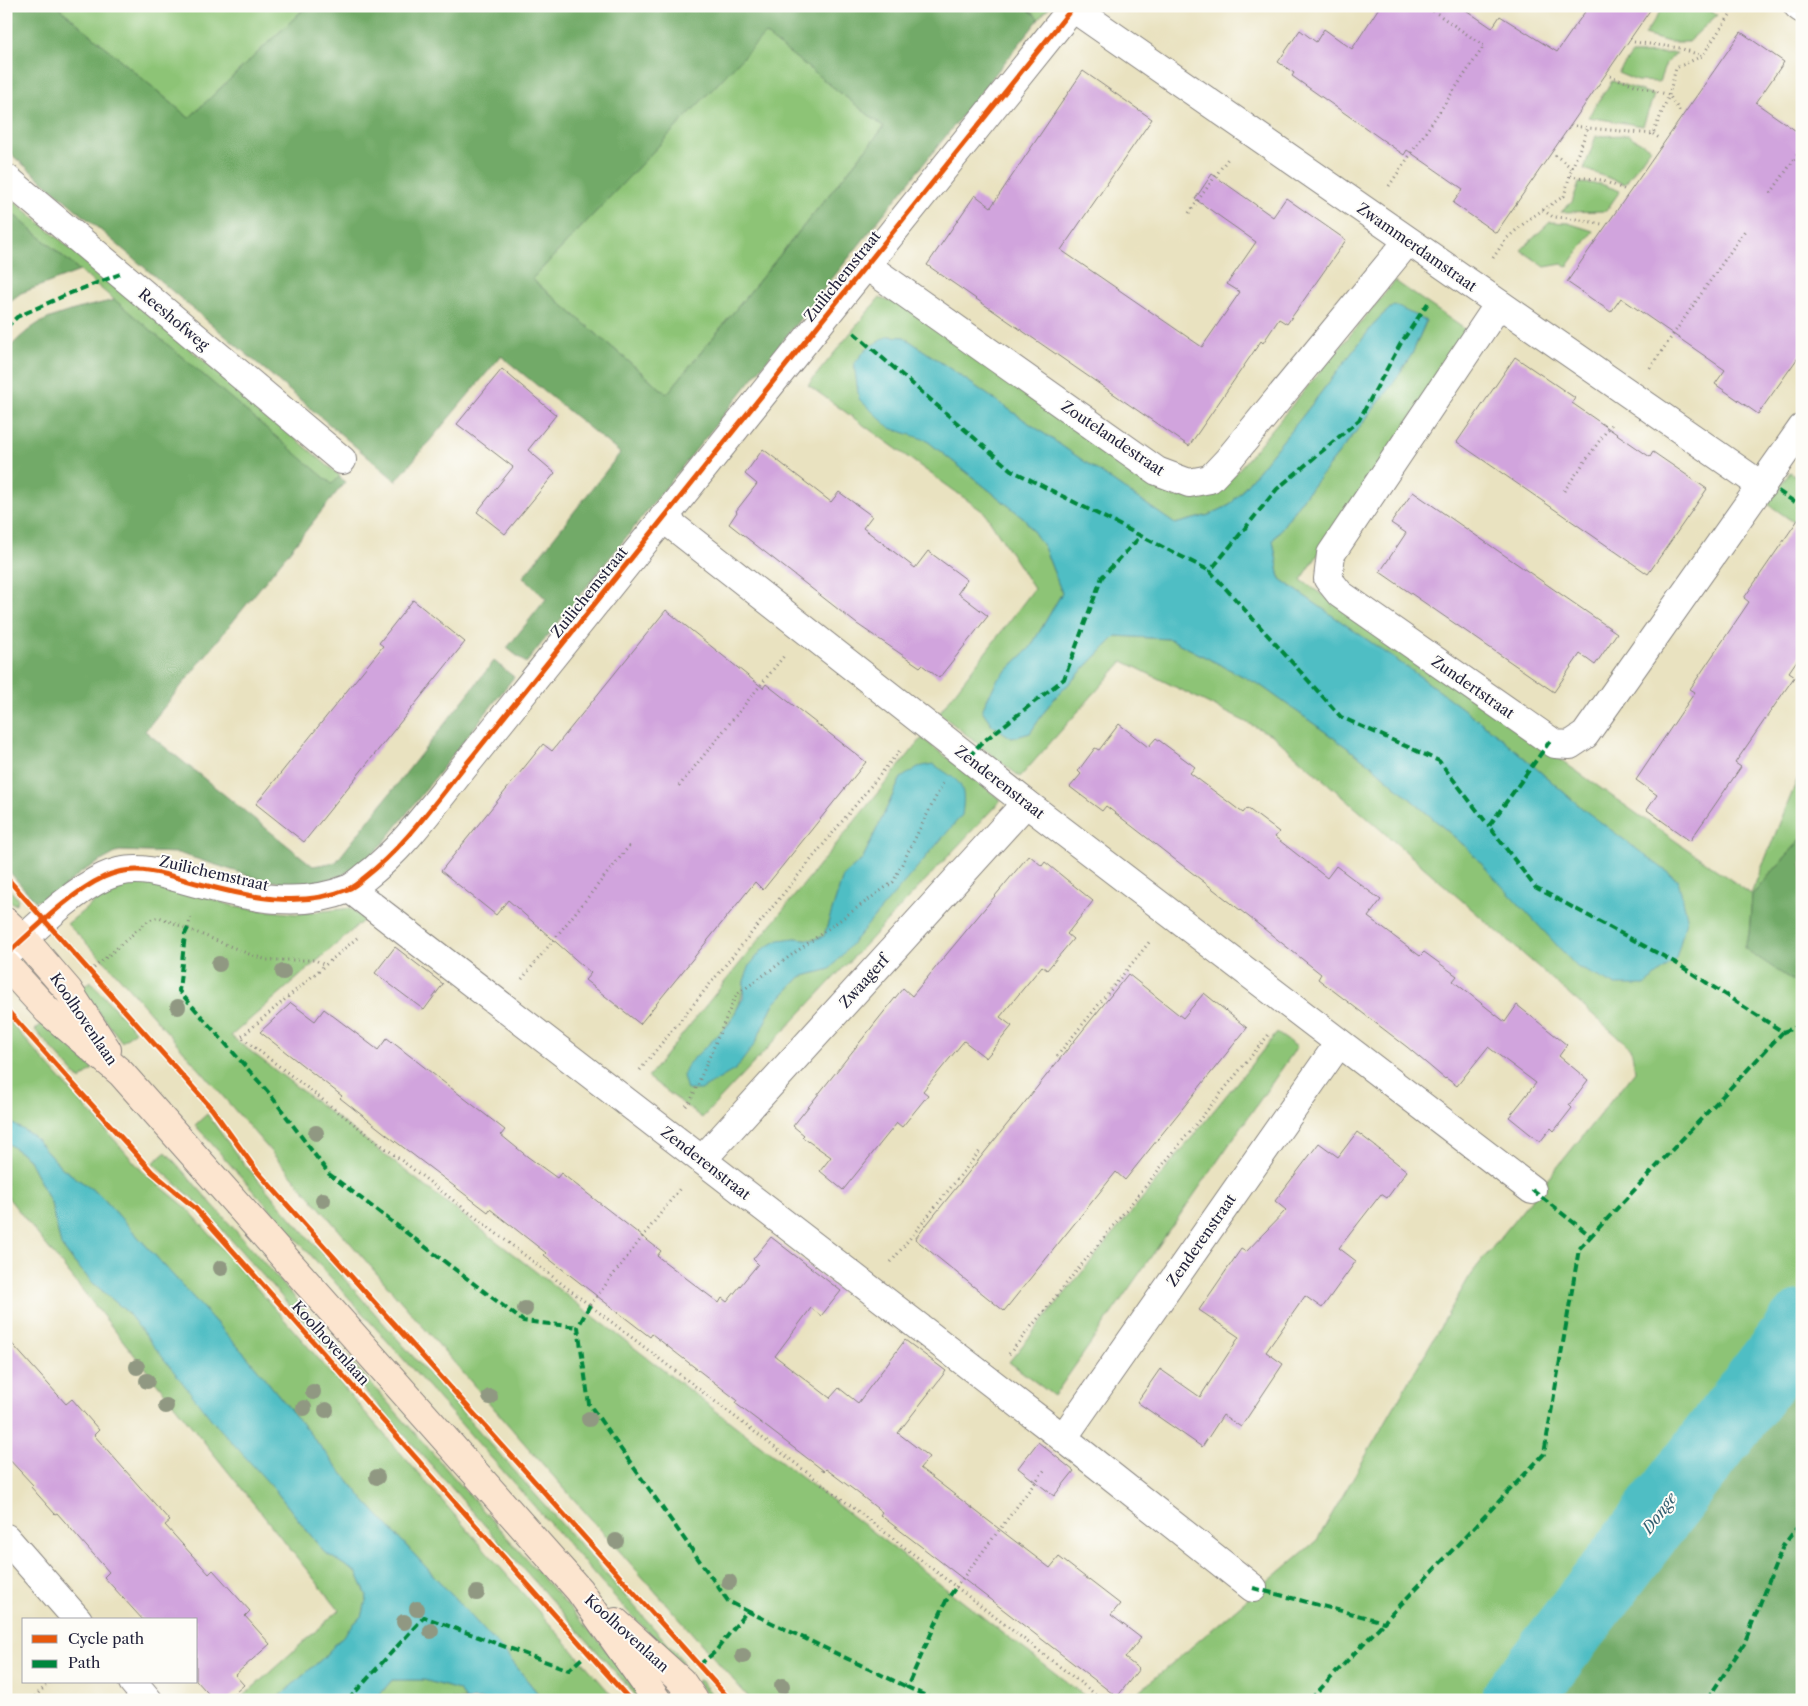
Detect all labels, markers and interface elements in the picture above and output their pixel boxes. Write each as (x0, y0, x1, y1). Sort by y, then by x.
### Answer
street label: Zwammerdamstraat (1353, 198, 1481, 296)
street label: Zuilichemstraat (800, 226, 885, 325)
street label: Reeshofweg (135, 284, 213, 354)
street label: Zoutelandestraat (1058, 396, 1169, 480)
street label: Zuilichemstraat (547, 542, 632, 641)
street label: Zundertstraat (1428, 651, 1519, 723)
street label: Zenderenstraat (951, 741, 1049, 823)
street label: Zuilichemstraat (157, 851, 271, 895)
street label: Zwaagerf (835, 949, 894, 1012)
street label: Koolhovenlaan (46, 969, 122, 1069)
street label: Zenderenstraat (657, 1122, 755, 1204)
street label: Zenderenstraat (1162, 1190, 1240, 1290)
street label: Koolhovenlaan (288, 1297, 374, 1390)
water label: Donge (1636, 1488, 1682, 1539)
street label: Koolhovenlaan (581, 1590, 674, 1676)
legend (22, 1618, 198, 1684)
text: Cycle path (68, 1629, 145, 1648)
text: Path (68, 1653, 101, 1672)

